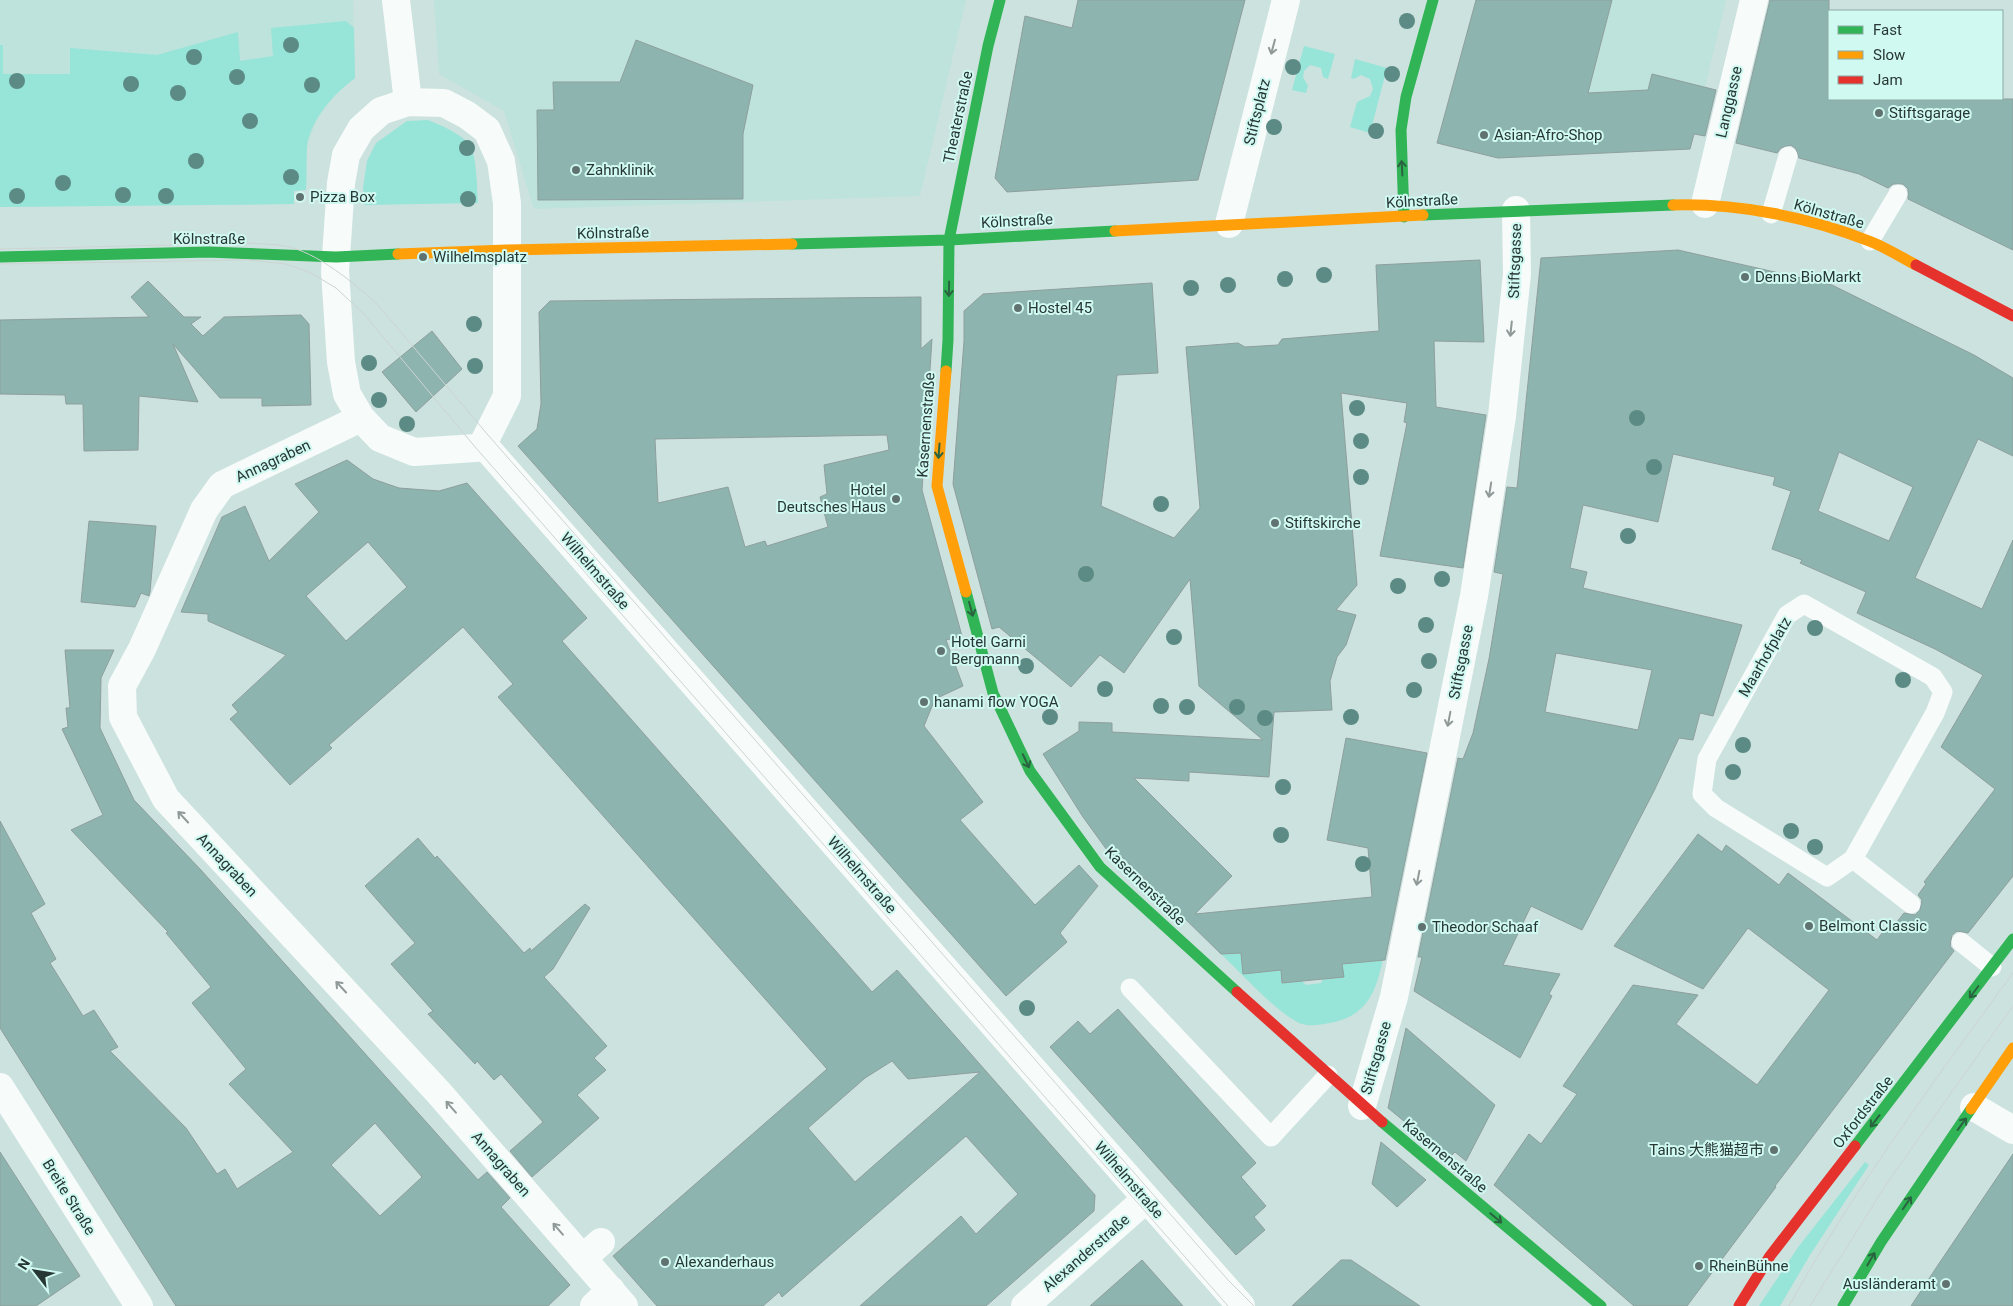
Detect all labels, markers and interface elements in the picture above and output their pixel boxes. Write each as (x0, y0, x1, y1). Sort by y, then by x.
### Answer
legend (1828, 10, 2003, 100)
text: Fast (1873, 21, 1902, 39)
one-way arrow (1268, 39, 1278, 55)
text: Slow (1873, 46, 1905, 64)
street label: Langgasse (1712, 64, 1746, 140)
street label: Theaterstraße (939, 69, 977, 165)
text: Jam (1873, 71, 1903, 89)
street label: Stiftsplatz (1240, 77, 1274, 147)
place label: Stiftsgarage (1889, 104, 1970, 122)
marker: Stiftsgarage (1873, 107, 1885, 119)
place label: Asian-Afro-Shop (1494, 126, 1603, 144)
marker: Asian-Afro-Shop (1478, 129, 1490, 141)
one-way arrow (1397, 160, 1406, 176)
place label: Zahnklinik (586, 161, 655, 179)
marker: Zahnklinik (570, 164, 582, 176)
place label: Pizza Box (310, 188, 376, 206)
street label: Kölnstraße (1385, 190, 1459, 212)
marker: Pizza Box (294, 191, 306, 203)
street label: Kölnstraße (1792, 195, 1866, 233)
street label: Kölnstraße (980, 210, 1054, 232)
street label: Kölnstraße (577, 223, 649, 243)
street label: Stiftsgasse (1505, 223, 1525, 299)
street label: Kölnstraße (173, 230, 245, 248)
place label: Wilhelmsplatz (433, 248, 527, 266)
marker: Wilhelmsplatz (417, 251, 429, 263)
place label: Denns BioMarkt (1755, 268, 1861, 286)
marker: Denns BioMarkt (1739, 271, 1751, 283)
one-way arrow (944, 280, 953, 296)
place label: Hostel 45 (1028, 299, 1092, 317)
marker: Hostel 45 (1012, 302, 1024, 314)
one-way arrow (1506, 321, 1516, 337)
street label: Kasernenstraße (913, 372, 939, 478)
street label: Annagraben (233, 436, 313, 486)
one-way arrow (935, 443, 944, 459)
place label: Hotel Deutsches Haus (777, 481, 886, 516)
one-way arrow (1485, 482, 1495, 498)
marker: Hotel Deutsches Haus (890, 493, 902, 505)
place label: Stiftskirche (1285, 514, 1361, 532)
marker: Stiftskirche (1269, 517, 1281, 529)
street label: Wilhelmstraße (557, 529, 633, 613)
one-way arrow (966, 600, 976, 616)
street label: Maarhofplatz (1735, 614, 1795, 700)
street label: Stiftsgasse (1445, 623, 1477, 701)
place label: Hotel Garni Bergmann (951, 633, 1026, 668)
marker: Hotel Garni Bergmann (935, 645, 947, 657)
place label: hanami flow YOGA (934, 693, 1059, 711)
marker: hanami flow YOGA (918, 696, 930, 708)
one-way arrow (1444, 710, 1454, 726)
one-way arrow (1021, 753, 1031, 768)
one-way arrow (177, 811, 189, 824)
street label: Annagraben (193, 829, 261, 901)
street label: Wilhelmstraße (824, 833, 900, 917)
street label: Kasernenstraße (1101, 843, 1189, 929)
one-way arrow (1412, 870, 1422, 886)
place label: Belmont Classic (1819, 917, 1927, 935)
place label: Theodor Schaaf (1432, 918, 1539, 936)
marker: Belmont Classic (1803, 920, 1815, 932)
marker: Theodor Schaaf (1416, 921, 1428, 933)
one-way arrow (335, 981, 347, 994)
one-way arrow (1968, 985, 1979, 998)
street label: Stiftsgasse (1357, 1019, 1395, 1097)
street label: Oxfordstraße (1829, 1072, 1897, 1152)
one-way arrow (446, 1100, 457, 1113)
one-way arrow (1870, 1114, 1880, 1128)
street label: Kasernenstraße (1399, 1115, 1491, 1197)
one-way arrow (1957, 1117, 1967, 1131)
street label: Annagraben (468, 1128, 534, 1200)
street label: Wilhelmstraße (1091, 1138, 1167, 1222)
place label: Tains 大熊猫超市 (1649, 1141, 1764, 1159)
marker: Tains 大熊猫超市 (1768, 1144, 1780, 1156)
street label: Breite Straße (39, 1156, 99, 1238)
one-way arrow (1902, 1196, 1912, 1210)
street label: Alexanderstraße (1039, 1210, 1133, 1296)
one-way arrow (1489, 1212, 1502, 1223)
one-way arrow (552, 1223, 564, 1236)
north arrow (10, 1246, 60, 1296)
one-way arrow (1866, 1252, 1876, 1267)
place label: Alexanderhaus (675, 1253, 774, 1271)
text: N (14, 1256, 33, 1273)
marker: Alexanderhaus (659, 1256, 671, 1268)
place label: RheinBühne (1709, 1257, 1789, 1275)
marker: RheinBühne (1693, 1260, 1705, 1272)
place label: Ausländeramt (1843, 1275, 1936, 1293)
marker: Ausländeramt (1940, 1278, 1952, 1290)

